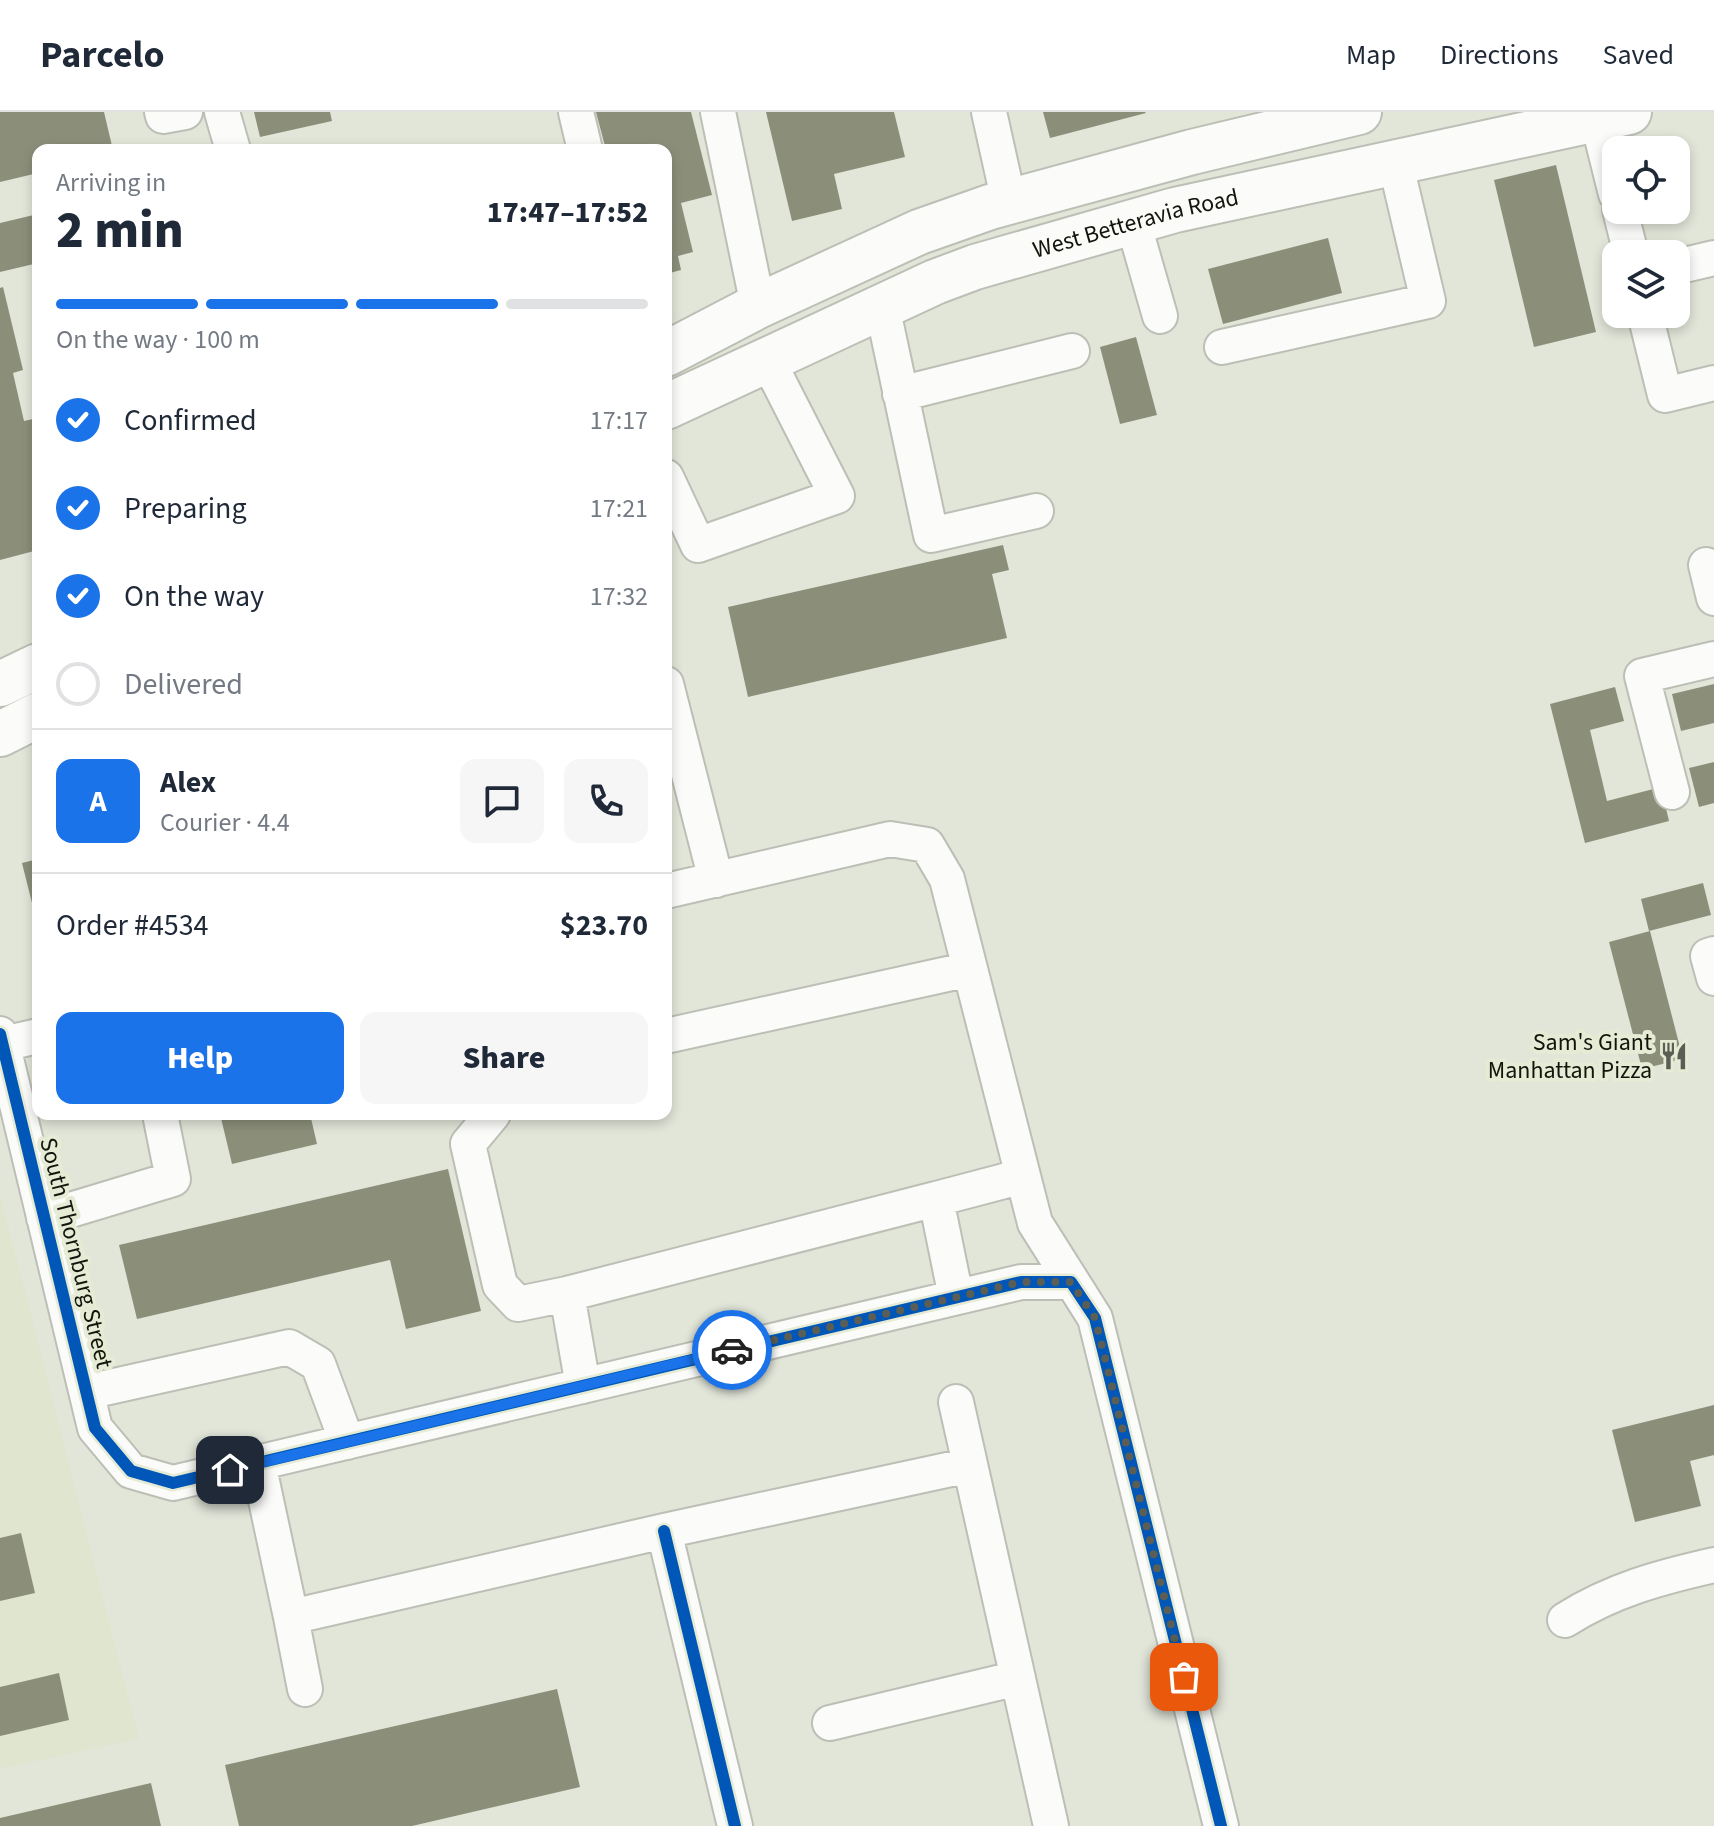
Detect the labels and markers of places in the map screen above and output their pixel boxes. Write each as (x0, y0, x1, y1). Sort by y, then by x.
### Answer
place label: Sam's Giant Manhattan Pizza (1488, 1025, 1652, 1088)
restaurant icon: Sam's Giant Manhattan Pizza (1659, 1041, 1689, 1071)
pin (196, 1436, 264, 1504)
pin (1150, 1643, 1218, 1711)

